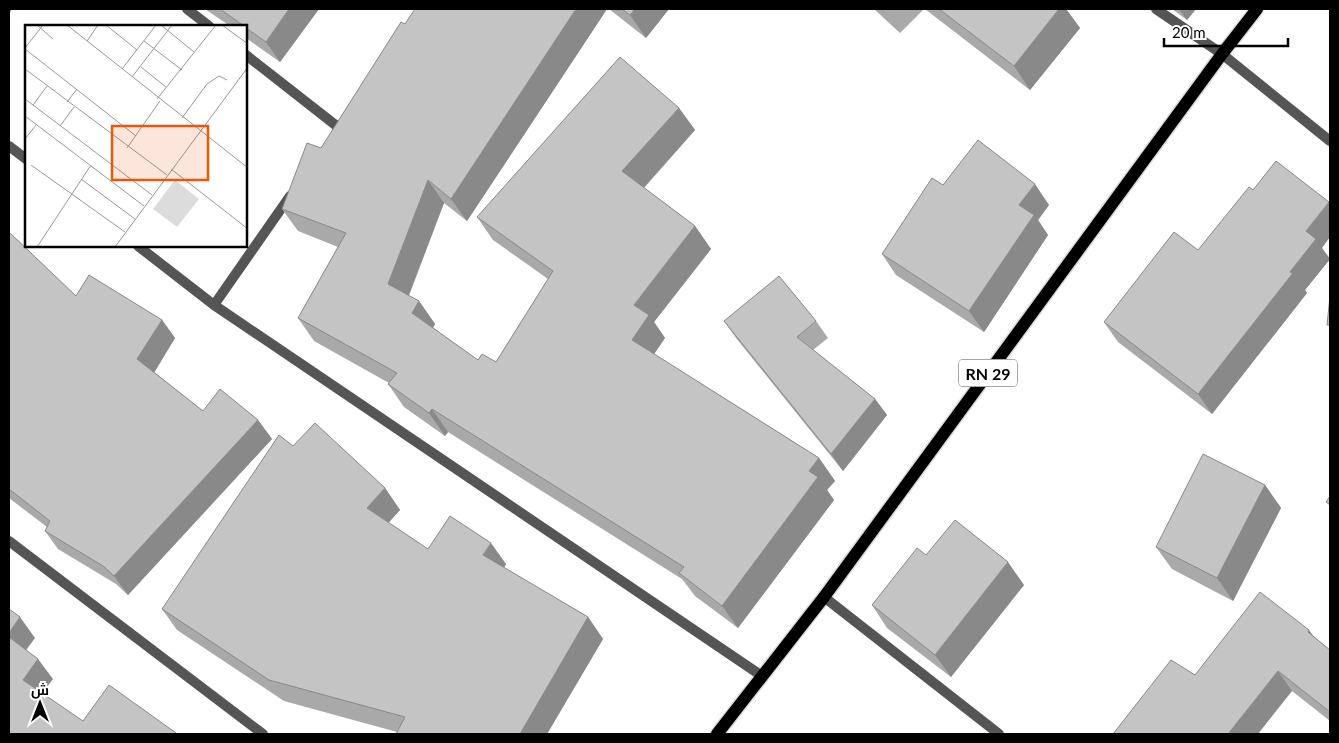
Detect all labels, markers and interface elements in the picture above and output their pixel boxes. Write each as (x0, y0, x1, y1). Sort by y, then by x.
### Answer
scale bar (1164, 15, 1288, 47)
text: 20 m (1172, 23, 1206, 41)
inset map (25, 25, 248, 248)
road number: RN 29 (959, 359, 1017, 386)
north arrow (15, 678, 65, 728)
text: ش (31, 681, 49, 699)

